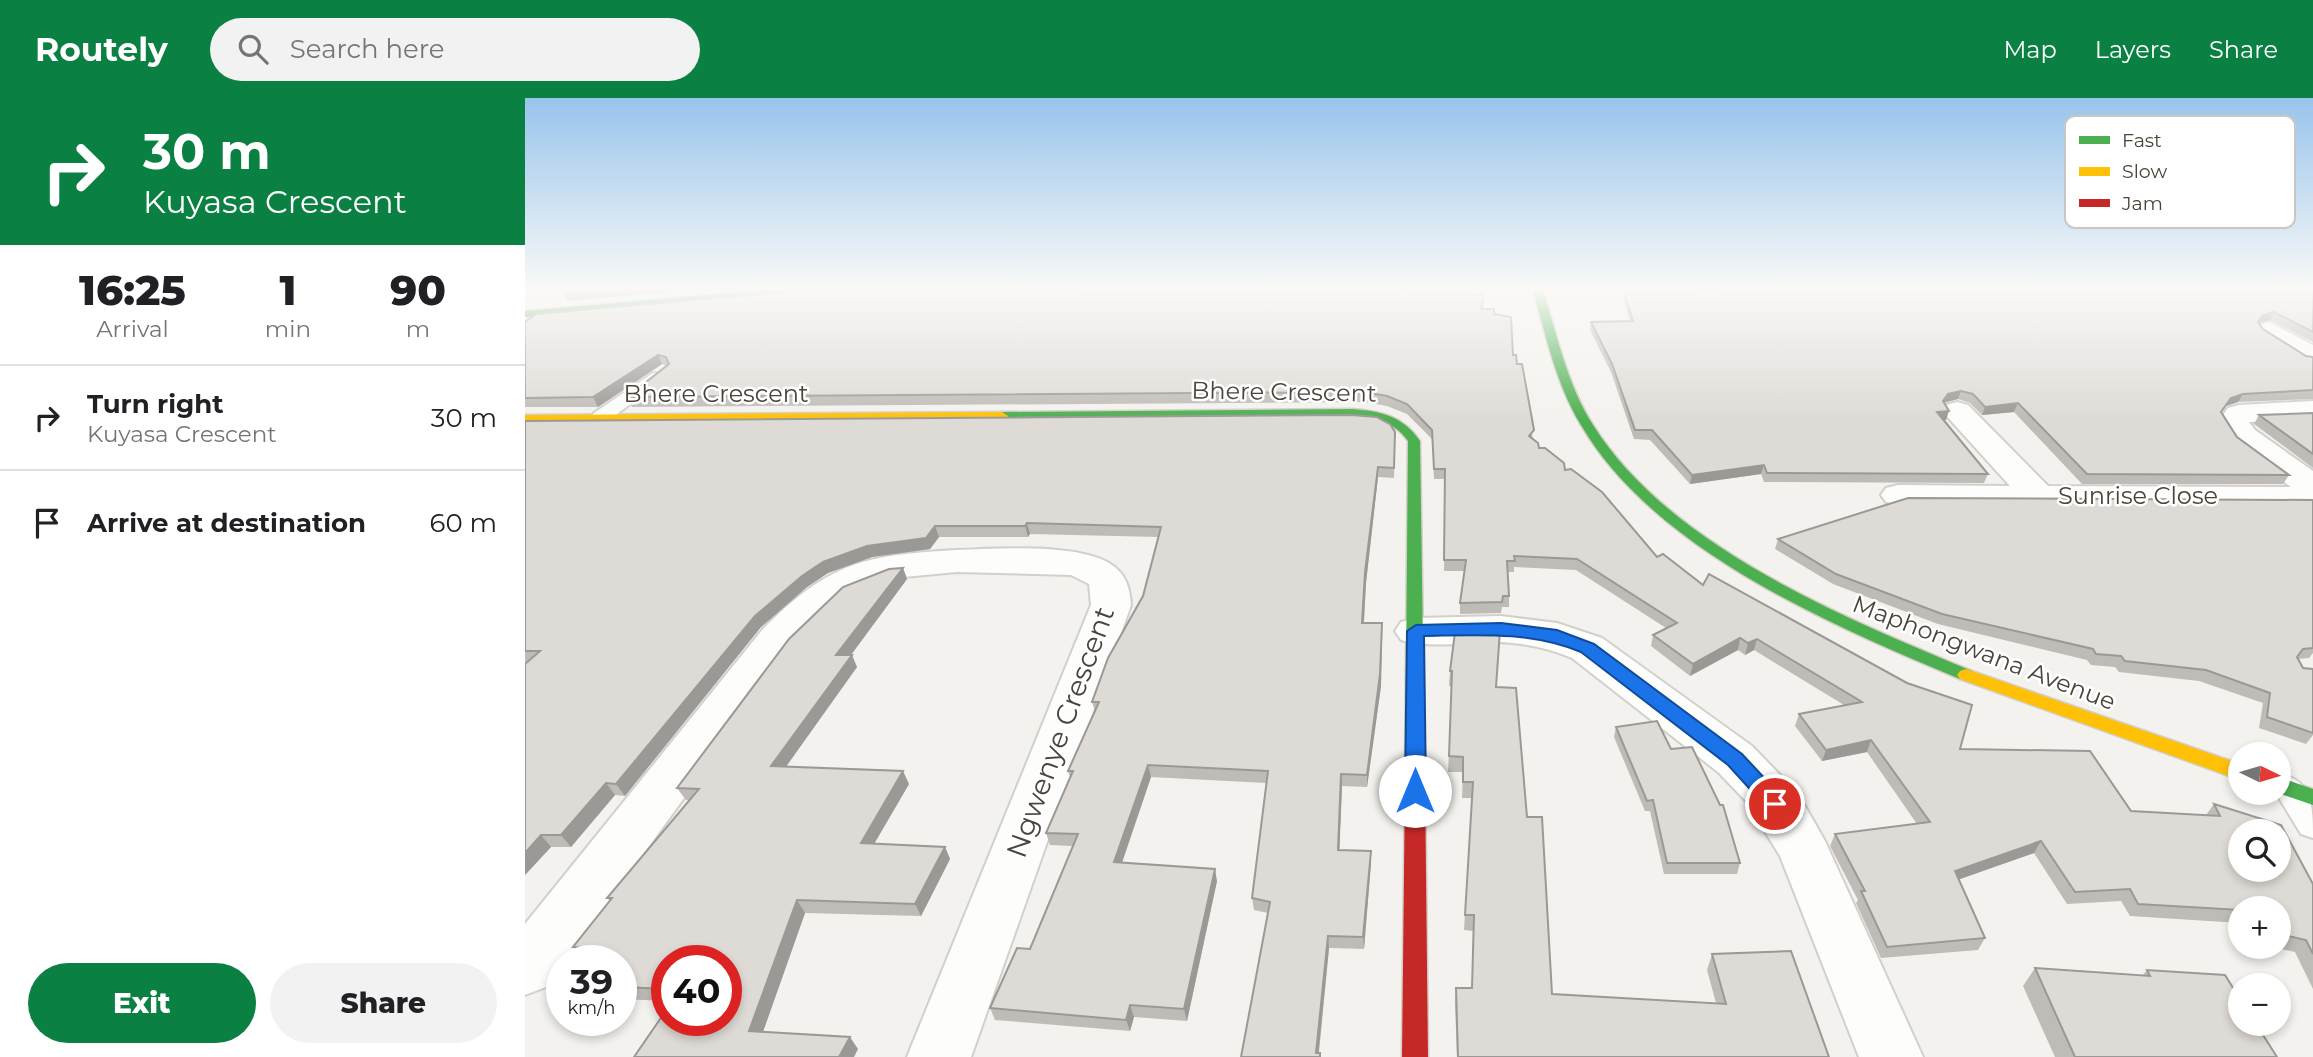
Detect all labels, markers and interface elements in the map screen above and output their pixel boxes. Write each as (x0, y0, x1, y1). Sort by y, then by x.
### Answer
search box (210, 18, 700, 81)
text: Routely (35, 29, 168, 69)
icon: search (234, 30, 272, 68)
text: Search here (290, 33, 445, 65)
text: Map (2003, 35, 2057, 64)
text: Layers (2095, 35, 2171, 64)
text: Share (2209, 35, 2278, 64)
legend (2065, 116, 2295, 228)
text: 30 m (143, 122, 271, 181)
icon: right (28, 126, 119, 217)
text: Fast (2122, 129, 2162, 152)
text: Slow (2122, 160, 2167, 183)
text: Kuyasa Crescent (143, 182, 407, 221)
text: Jam (2121, 192, 2163, 215)
text: 16:25 (79, 264, 186, 316)
text: 1 (279, 264, 296, 316)
text: 90 (390, 264, 446, 316)
text: Arrival (96, 315, 169, 343)
text: min (265, 315, 311, 343)
text: m (406, 315, 430, 343)
street label: Bhere Crescent (1191, 375, 1377, 408)
street label: Bhere Crescent (623, 379, 809, 408)
text: Turn right (87, 388, 223, 420)
icon: right (28, 399, 66, 437)
text: 30 m (431, 402, 497, 434)
text: Kuyasa Crescent (87, 420, 277, 448)
street label: Sunrise Close (2058, 481, 2218, 510)
icon: arrive (28, 504, 66, 542)
text: Arrive at destination (87, 507, 366, 539)
text: 60 m (430, 507, 497, 539)
street label: Maphongwana Avenue (1849, 589, 2120, 716)
street label: Ngwenye Crescent (999, 602, 1121, 862)
north arrow (2228, 742, 2291, 805)
map controls (2228, 742, 2291, 1036)
position arrow (1378, 754, 1452, 828)
pin (1745, 774, 1805, 834)
icon: arrive (1756, 785, 1794, 823)
button: search (2228, 819, 2291, 882)
button: + (2228, 896, 2291, 959)
speed limit sign: 40 (651, 945, 742, 1036)
text: 39 (570, 960, 613, 1003)
button: Exit (28, 963, 256, 1043)
button: Share (270, 963, 497, 1043)
button: − (2228, 973, 2291, 1036)
text: km/h (567, 997, 616, 1019)

